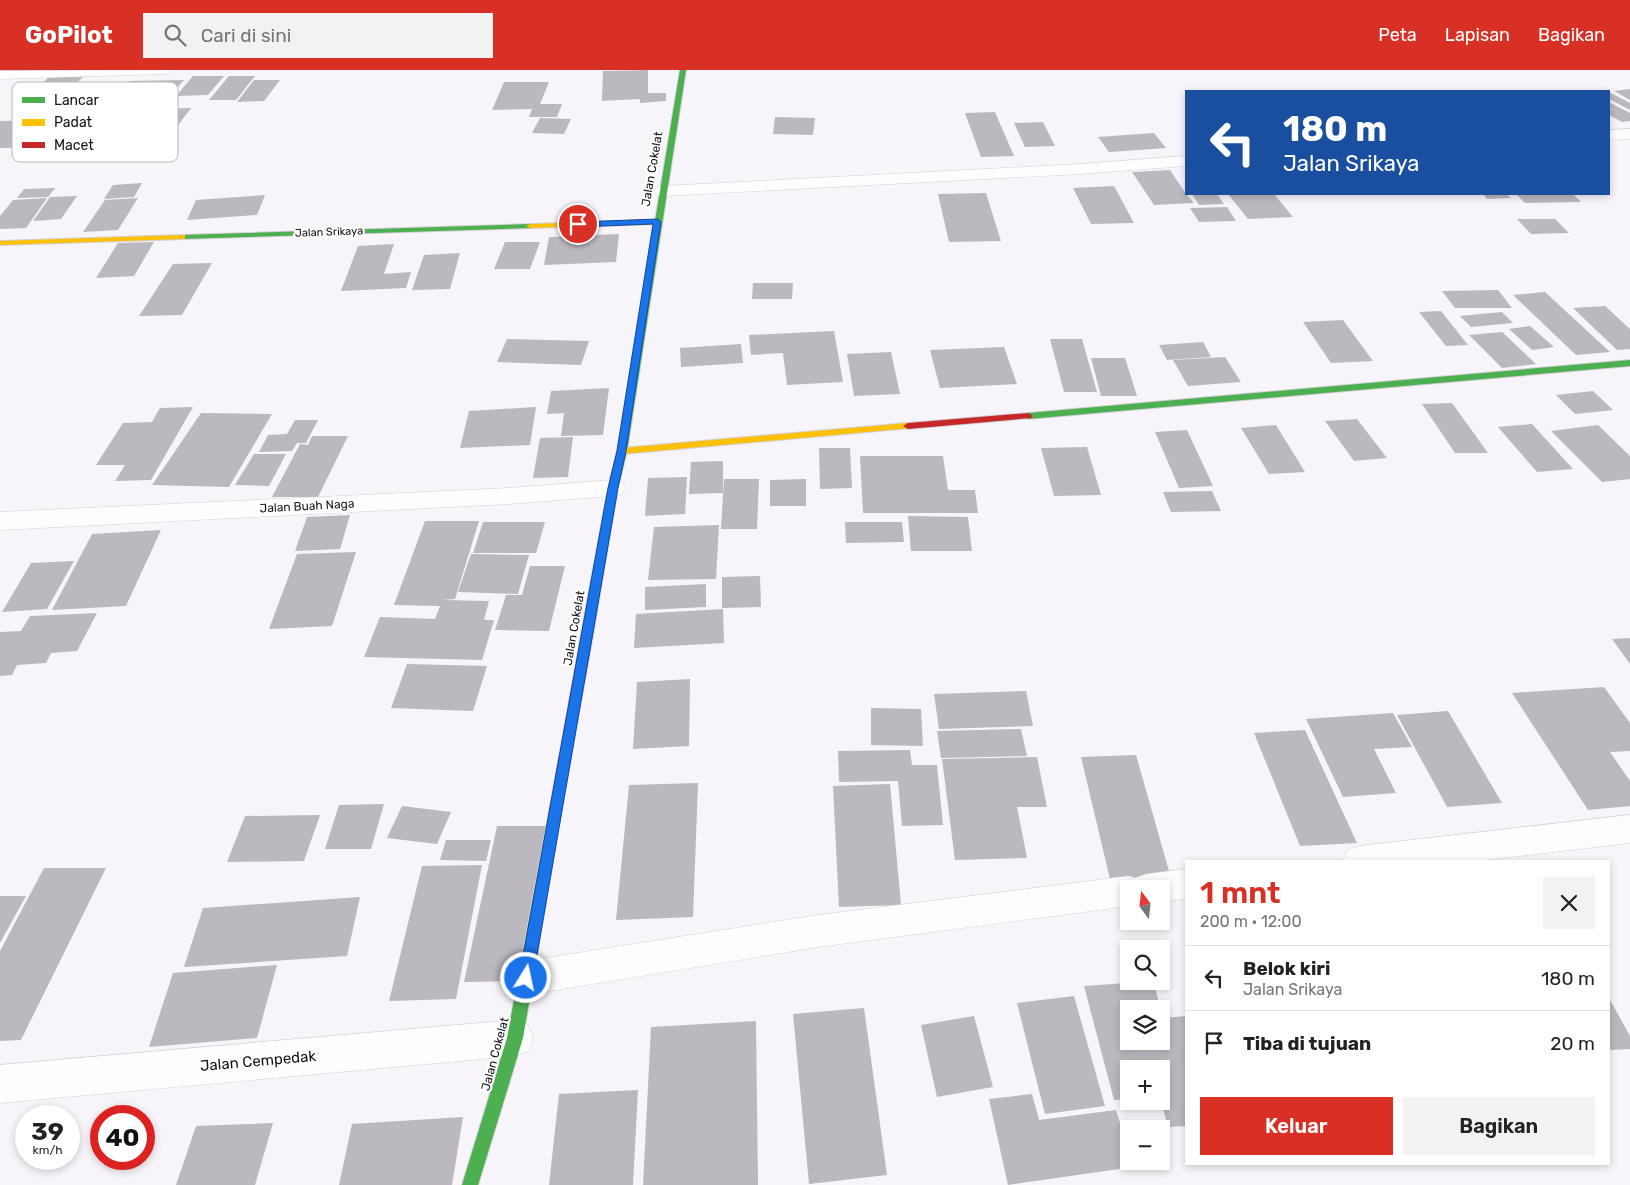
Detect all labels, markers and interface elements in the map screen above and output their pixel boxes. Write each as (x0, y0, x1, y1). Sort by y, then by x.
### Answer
search box (143, 13, 493, 58)
text: GoPilot (25, 21, 113, 49)
icon: search (161, 21, 189, 49)
text: Cari di sini (201, 24, 291, 47)
text: Peta (1378, 24, 1417, 46)
text: Lapisan (1445, 24, 1510, 46)
text: Bagikan (1538, 24, 1605, 46)
legend (12, 82, 178, 162)
text: Lancar (54, 92, 100, 109)
text: 180 m (1283, 108, 1387, 150)
icon: left (1200, 110, 1265, 175)
text: Padat (54, 114, 93, 131)
street label: Jalan Cokelat (639, 130, 666, 207)
text: Macet (54, 137, 94, 154)
text: Jalan Srikaya (1283, 150, 1419, 177)
pin (557, 203, 599, 245)
icon: arrive (564, 210, 592, 238)
street label: Jalan Srikaya (295, 224, 363, 240)
street label: Jalan Buah Naga (259, 497, 355, 515)
street label: Jalan Cokelat (561, 589, 588, 666)
text: 1 mnt (1200, 875, 1281, 911)
button: close (1543, 877, 1595, 929)
north arrow (1120, 880, 1170, 930)
map controls (1120, 880, 1170, 1170)
text: 200 m · 12:00 (1200, 912, 1302, 931)
button: search (1120, 940, 1170, 990)
position arrow (499, 951, 551, 1003)
text: Belok kiri (1243, 957, 1330, 980)
icon: left (1200, 964, 1228, 992)
text: 180 m (1541, 967, 1595, 990)
text: Jalan Srikaya (1243, 980, 1342, 999)
button: layers (1120, 1000, 1170, 1050)
street label: Jalan Cokelat (478, 1015, 512, 1092)
icon: arrive (1200, 1029, 1228, 1057)
text: Tiba di tujuan (1243, 1032, 1371, 1055)
text: 20 m (1550, 1032, 1595, 1055)
street label: Jalan Cempedak (199, 1047, 317, 1075)
button: + (1120, 1060, 1170, 1110)
button: Keluar (1200, 1097, 1393, 1155)
button: Bagikan (1403, 1097, 1595, 1155)
speed limit sign: 40 (90, 1105, 155, 1170)
text: 39 (31, 1117, 64, 1146)
button: − (1120, 1120, 1170, 1170)
text: km/h (33, 1143, 62, 1157)

